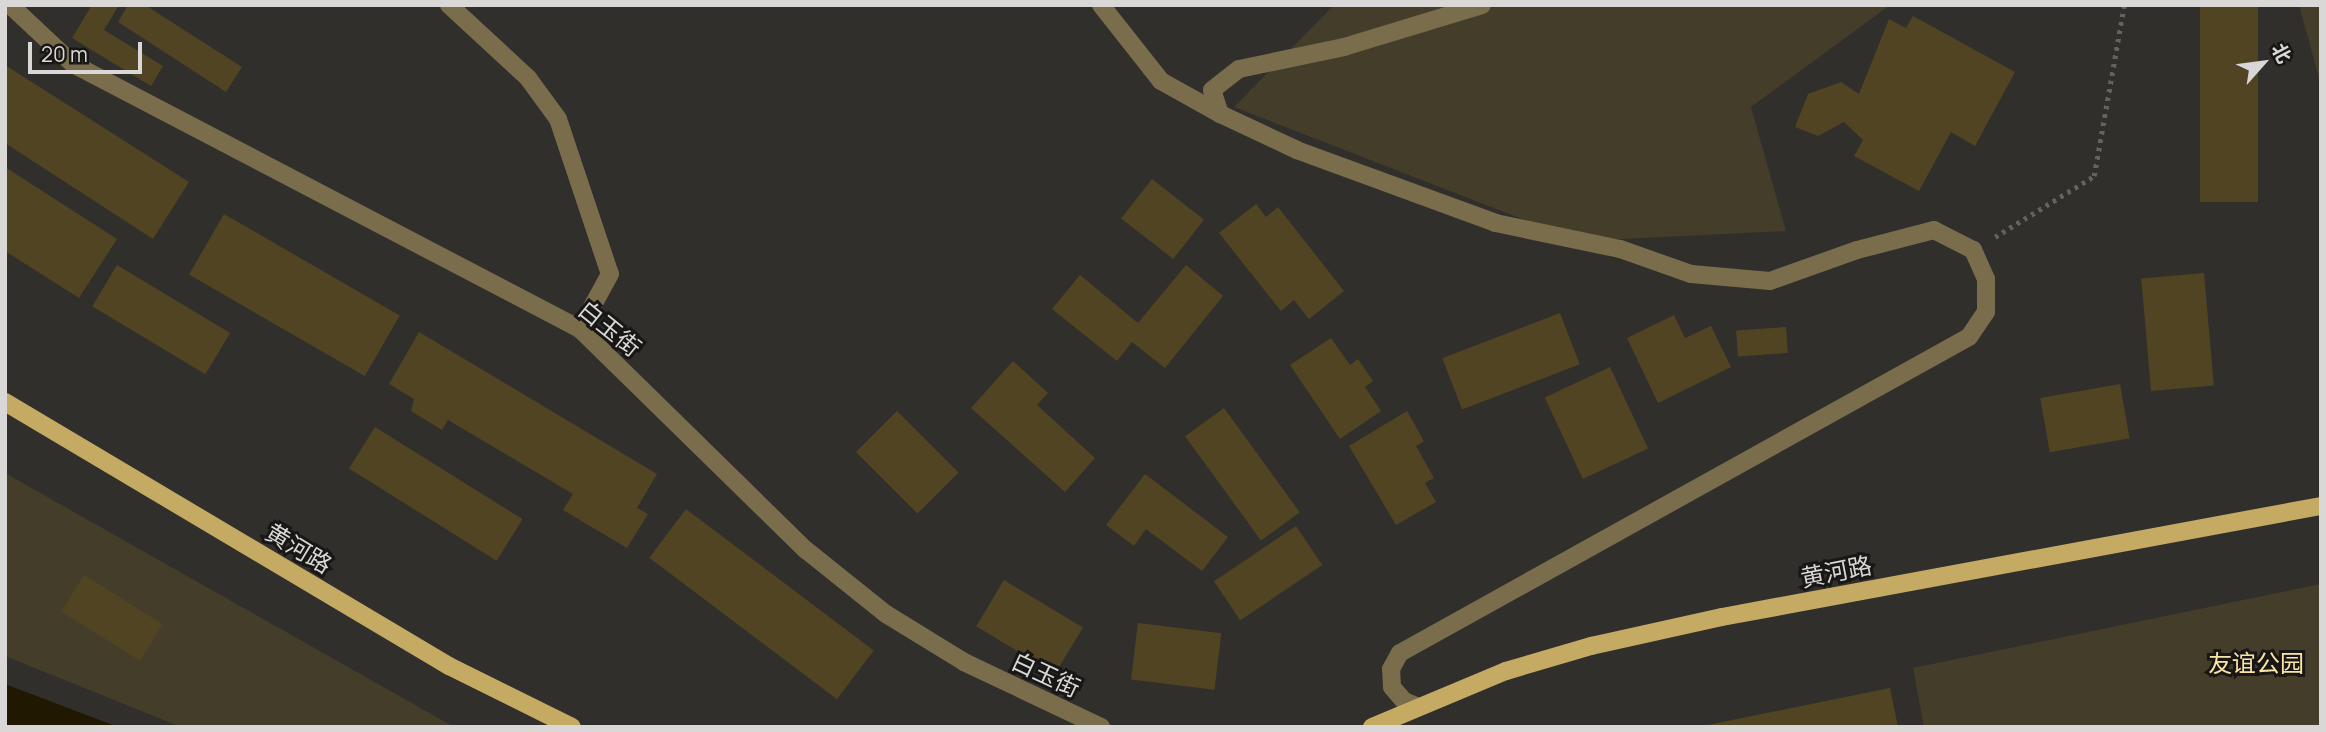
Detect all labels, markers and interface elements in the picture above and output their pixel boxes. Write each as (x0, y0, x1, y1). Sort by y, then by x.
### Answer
scale bar (32, 28, 145, 72)
north arrow (2228, 28, 2298, 98)
text: 北 (2266, 39, 2297, 68)
text: 20 m (41, 40, 88, 68)
street label: 白玉街 (573, 294, 647, 362)
street label: 黄河路 (261, 517, 337, 579)
street label: 黄河路 (1798, 550, 1874, 592)
street label: 白玉街 (1007, 646, 1085, 702)
park label: 友谊公园 (2208, 649, 2304, 677)

